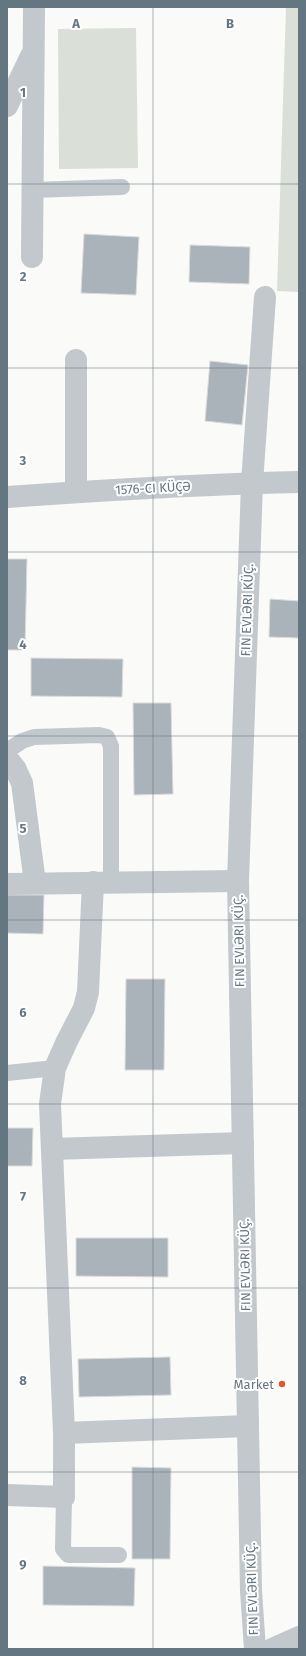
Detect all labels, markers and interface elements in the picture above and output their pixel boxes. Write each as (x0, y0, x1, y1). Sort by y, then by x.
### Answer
text: A (71, 16, 80, 31)
text: B (226, 16, 234, 31)
text: 1 (20, 85, 26, 100)
text: 2 (20, 269, 27, 284)
text: 3 (19, 453, 27, 468)
street label: 1576-CI KÜÇƏ (115, 478, 191, 497)
street label: FIN EVLƏRI KÜÇ. (237, 563, 256, 657)
text: 4 (19, 637, 27, 652)
text: 5 (20, 821, 27, 836)
street label: FIN EVLƏRI KÜÇ. (230, 894, 247, 988)
text: 6 (19, 1005, 27, 1020)
text: 7 (20, 1189, 26, 1204)
street label: FIN EVLƏRI KÜÇ. (236, 1218, 253, 1312)
text: 8 (19, 1373, 27, 1388)
place label: Market (233, 1377, 274, 1392)
marker: Market (277, 1379, 287, 1389)
street label: FIN EVLƏRI KÜÇ. (242, 1542, 261, 1636)
text: 9 (19, 1557, 27, 1572)

